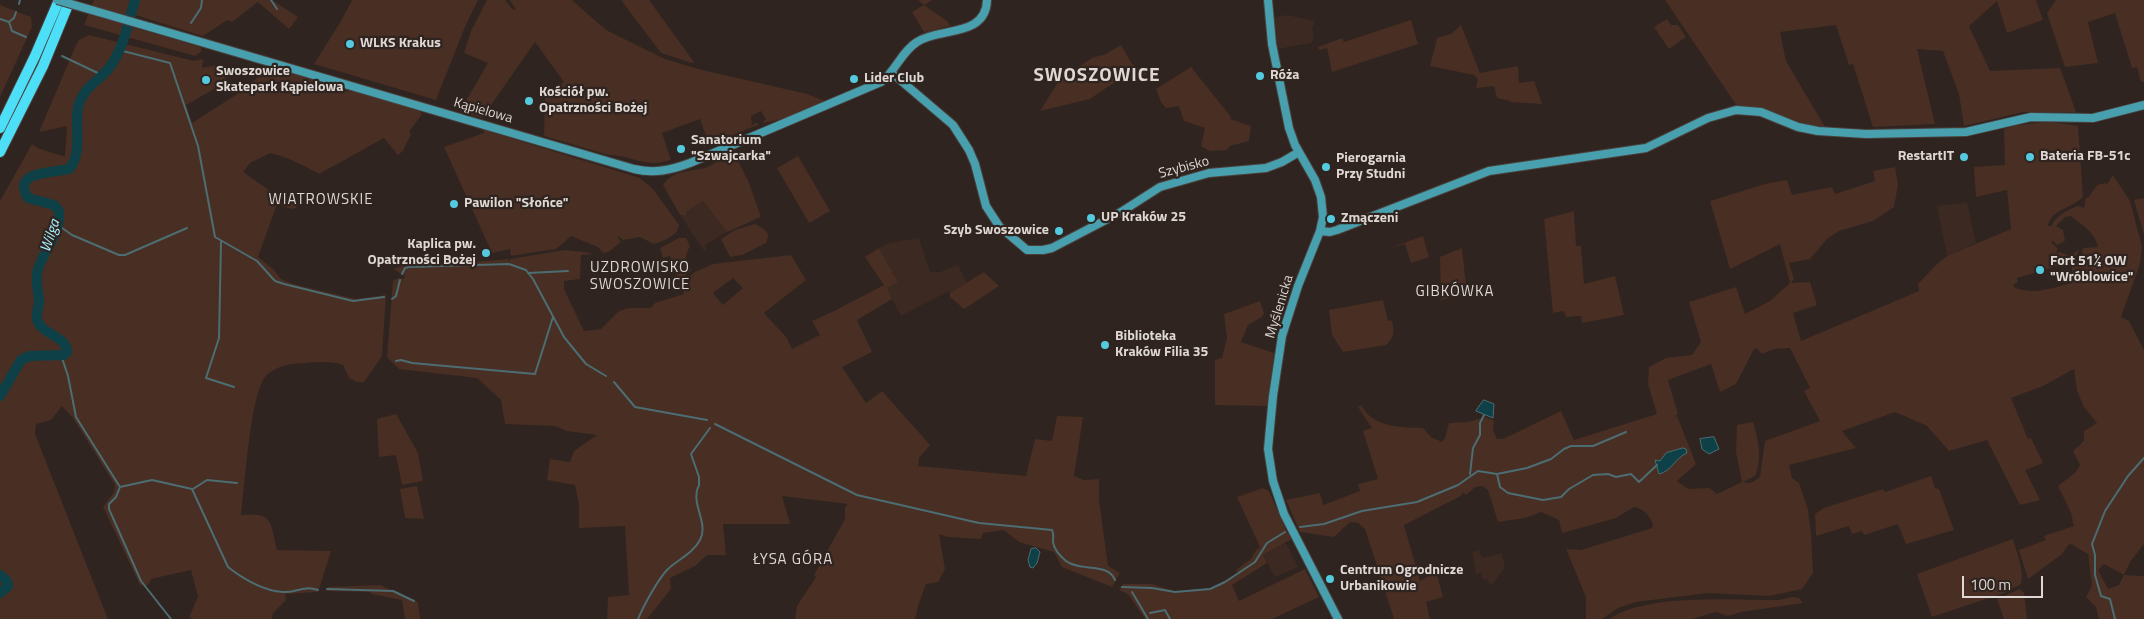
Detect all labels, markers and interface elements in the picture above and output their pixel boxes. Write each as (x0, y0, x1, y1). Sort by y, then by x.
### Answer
place label: WLKS Krakus (360, 36, 441, 52)
marker: WLKS Krakus (344, 38, 356, 50)
place label: Swoszowice Skatepark Kąpielowa (216, 64, 343, 96)
district label: SWOSZOWICE (1032, 65, 1162, 87)
place label: Róża (1270, 68, 1300, 84)
marker: Róża (1254, 70, 1266, 82)
place label: Lider Club (864, 71, 924, 87)
marker: Lider Club (848, 73, 860, 85)
marker: Swoszowice Skatepark Kąpielowa (200, 74, 212, 86)
place label: Kościół pw. Opatrzności Bożej (539, 85, 647, 118)
street label: Kąpielowa (452, 95, 514, 127)
marker: Kościół pw. Opatrzności Bożej (523, 95, 535, 107)
place label: Sanatorium "Szwajcarka" (691, 133, 771, 166)
marker: Sanatorium "Szwajcarka" (675, 143, 687, 155)
place label: RestartIT (1898, 149, 1954, 165)
place label: Bateria FB-51c (2040, 149, 2131, 165)
place label: Pierogarnia Przy Studni (1336, 151, 1406, 184)
marker: RestartIT (1958, 151, 1970, 163)
marker: Bateria FB-51c (2024, 151, 2036, 163)
street label: Szybisko (1157, 153, 1211, 183)
marker: Pierogarnia Przy Studni (1320, 161, 1332, 173)
district label: WIATROWSKIE (267, 191, 375, 209)
place label: Pawilon "Słońce" (464, 196, 569, 212)
marker: Pawilon "Słońce" (448, 198, 460, 210)
place label: UP Kraków 25 (1101, 210, 1186, 226)
place label: Zmączeni (1341, 211, 1398, 227)
marker: UP Kraków 25 (1085, 212, 1097, 224)
marker: Zmączeni (1325, 213, 1337, 225)
water label: Wilga (37, 217, 65, 255)
place label: Szyb Swoszowice (943, 223, 1049, 239)
marker: Szyb Swoszowice (1053, 225, 1065, 237)
place label: Kaplica pw. Opatrzności Bożej (368, 237, 476, 270)
marker: Kaplica pw. Opatrzności Bożej (480, 247, 492, 259)
place label: Fort 51½ OW "Wróblowice" (2050, 254, 2133, 286)
district label: UZDROWISKO SWOSZOWICE (588, 259, 692, 294)
marker: Fort 51½ OW "Wróblowice" (2034, 264, 2046, 276)
street label: Myślenicka (1262, 273, 1298, 341)
district label: GIBKÓWKA (1414, 283, 1496, 301)
place label: Biblioteka Kraków Filia 35 (1115, 329, 1208, 362)
marker: Biblioteka Kraków Filia 35 (1099, 339, 1111, 351)
district label: ŁYSA GÓRA (752, 551, 834, 569)
place label: Centrum Ogrodnicze Urbanikowie (1340, 563, 1463, 596)
scale bar (1964, 566, 2045, 598)
marker: Centrum Ogrodnicze Urbanikowie (1324, 573, 1336, 585)
text: 100 m (1970, 573, 2011, 596)

